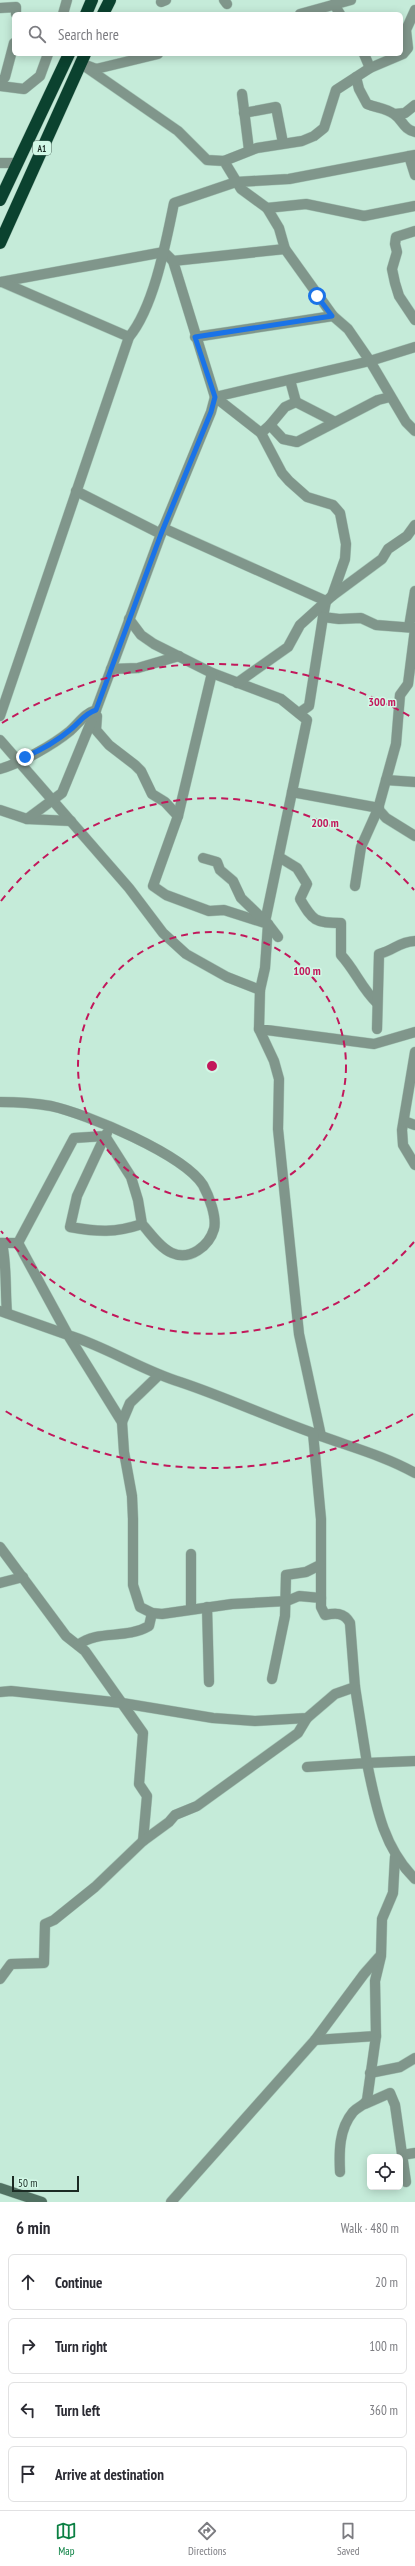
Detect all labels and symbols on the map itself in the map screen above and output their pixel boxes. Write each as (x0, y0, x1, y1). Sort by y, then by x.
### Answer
road number: A1 (33, 141, 51, 155)
route start (308, 287, 326, 305)
text: 300 m (368, 694, 396, 709)
route end (16, 748, 34, 766)
text: 200 m (311, 815, 339, 830)
text: 100 m (293, 963, 321, 978)
centre of rings (205, 1059, 219, 1073)
scale bar (12, 2174, 79, 2193)

